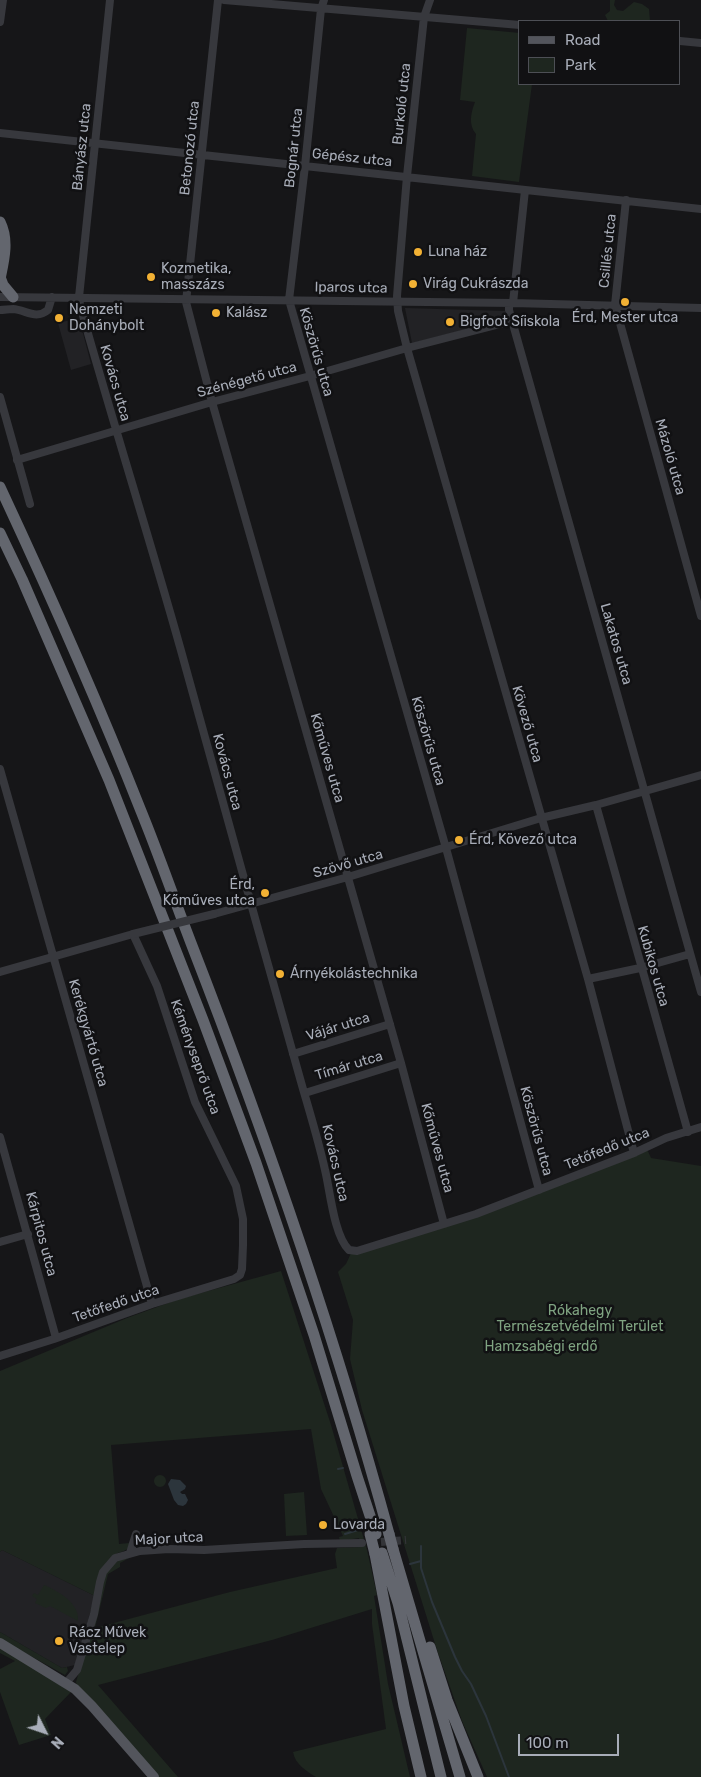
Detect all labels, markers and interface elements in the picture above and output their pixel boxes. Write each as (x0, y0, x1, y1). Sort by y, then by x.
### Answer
legend (518, 20, 681, 85)
text: Road (565, 31, 601, 49)
text: Park (565, 56, 596, 74)
street label: Burkoló utca (389, 62, 415, 146)
street label: Betonozó utca (177, 100, 203, 196)
street label: Bányász utca (69, 103, 95, 191)
street label: Bognár utca (281, 107, 307, 189)
street label: Gépész utca (311, 145, 393, 171)
street label: Csillés utca (596, 213, 620, 289)
place label: Luna ház (428, 244, 487, 260)
marker: Luna ház (412, 246, 424, 258)
place label: Kozmetika, masszázs (161, 261, 231, 294)
marker: Kozmetika, masszázs (145, 271, 157, 283)
place label: Virág Cukrászda (423, 276, 528, 292)
marker: Virág Cukrászda (407, 278, 419, 290)
street label: Iparos utca (314, 279, 388, 297)
marker: Érd, Mester utca (619, 296, 631, 308)
place label: Nemzeti Dohánybolt (69, 302, 144, 334)
place label: Kalász (226, 305, 267, 321)
street label: Köszörűs utca (295, 306, 337, 398)
marker: Kalász (210, 307, 222, 319)
place label: Érd, Mester utca (572, 310, 678, 326)
marker: Nemzeti Dohánybolt (53, 312, 65, 324)
place label: Bigfoot Síiskola (460, 314, 560, 330)
marker: Bigfoot Síiskola (444, 316, 456, 328)
street label: Kovács utca (96, 343, 134, 423)
street label: Szénégető utca (195, 359, 299, 401)
street label: Mázoló utca (651, 417, 689, 497)
street label: Lakatos utca (596, 601, 636, 687)
street label: Kövező utca (508, 684, 546, 764)
street label: Köszörűs utca (407, 695, 449, 787)
street label: Kőműves utca (306, 711, 348, 805)
street label: Kovács utca (209, 732, 245, 812)
place label: Érd, Kövező utca (469, 832, 577, 848)
marker: Érd, Kövező utca (453, 834, 465, 846)
street label: Szövő utca (311, 846, 385, 882)
place label: Érd, Kőműves utca (163, 877, 255, 910)
marker: Érd, Kőműves utca (259, 887, 271, 899)
street label: Kubikos utca (633, 924, 673, 1008)
place label: Árnyékolástechnika (290, 966, 418, 982)
marker: Árnyékolástechnika (274, 968, 286, 980)
street label: Kerékgyártó utca (65, 977, 111, 1089)
street label: Kéményseprő utca (166, 997, 224, 1117)
street label: Vájár utca (304, 1009, 372, 1045)
street label: Tímár utca (313, 1048, 385, 1084)
street label: Köszörűs utca (516, 1084, 556, 1178)
street label: Kőműves utca (417, 1101, 457, 1195)
street label: Kovács utca (318, 1123, 352, 1203)
street label: Tetőfedő utca (562, 1124, 652, 1174)
street label: Kárpitos utca (22, 1190, 60, 1278)
street label: Tetőfedő utca (71, 1281, 161, 1327)
park label: Rókahegy Természetvédelmi Terület (497, 1303, 663, 1335)
park label: Hamzsabégi erdő (485, 1339, 597, 1355)
place label: Lovarda (333, 1517, 385, 1533)
marker: Lovarda (317, 1519, 329, 1531)
street label: Major utca (134, 1529, 204, 1549)
place label: Rácz Művek Vastelep (69, 1625, 146, 1658)
marker: Rácz Művek Vastelep (53, 1635, 65, 1647)
north arrow (20, 1707, 70, 1757)
scale bar (521, 1724, 622, 1756)
text: N (47, 1733, 66, 1752)
text: 100 m (526, 1734, 568, 1752)

